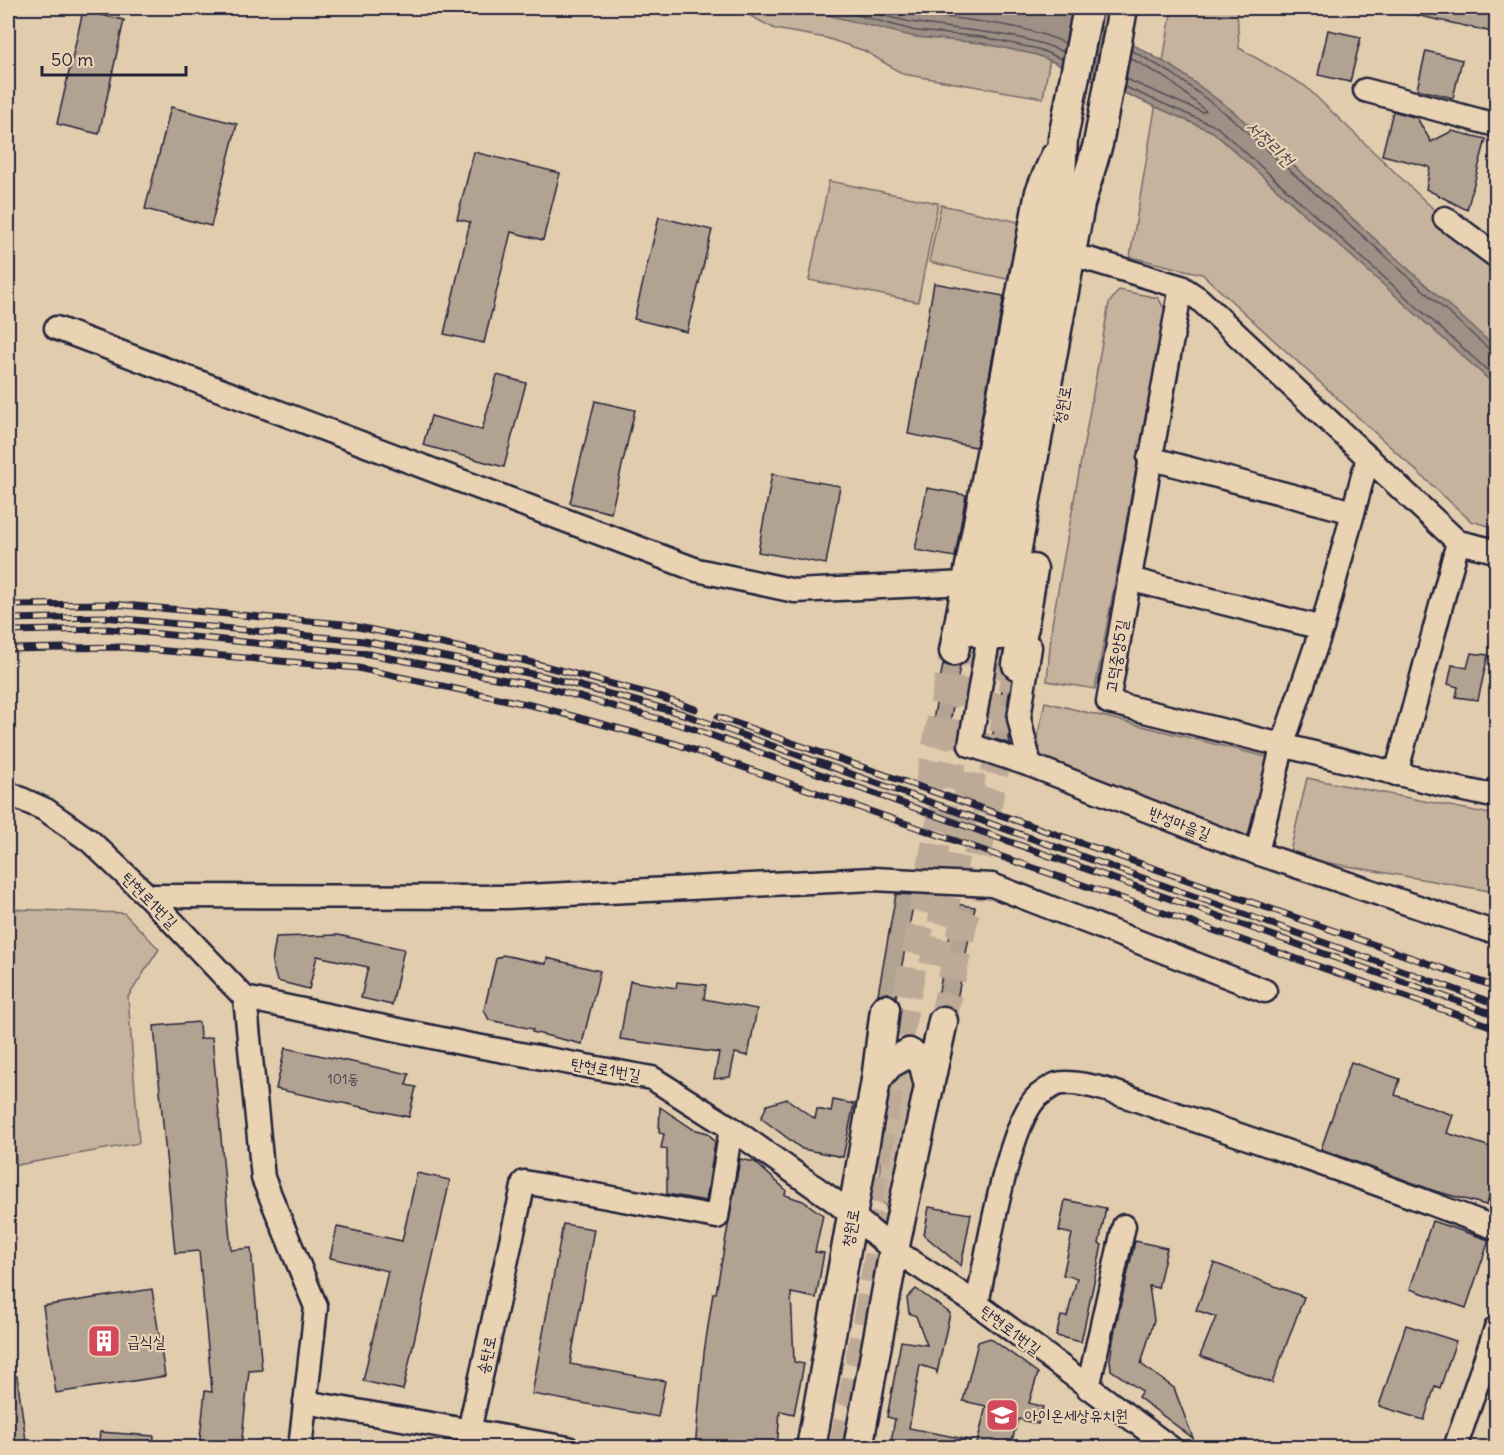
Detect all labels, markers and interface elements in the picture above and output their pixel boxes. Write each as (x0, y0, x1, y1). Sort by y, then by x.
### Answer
scale bar (42, 39, 186, 77)
text: 50 m (51, 48, 93, 71)
water label: 서정리천 (1241, 115, 1300, 172)
street label: 청원로 (1049, 384, 1075, 426)
street label: 고덕중앙5길 (1100, 618, 1132, 694)
street label: 반성마을길 (1146, 802, 1214, 844)
street label: 탄현로1번길 (118, 868, 182, 932)
street label: 탄현로1번길 (569, 1053, 643, 1085)
house number: 101동 (327, 1070, 359, 1088)
street label: 청원로 (837, 1207, 863, 1249)
street label: 탄현로1번길 (977, 1301, 1045, 1359)
building icon: 급식실 (86, 1323, 122, 1359)
place label: 급식실 (127, 1331, 166, 1351)
street label: 송탄로 (472, 1334, 500, 1376)
school or university icon: 아이온세상유치원 (984, 1397, 1020, 1433)
place label: 아이온세상유치원 (1025, 1405, 1128, 1425)

